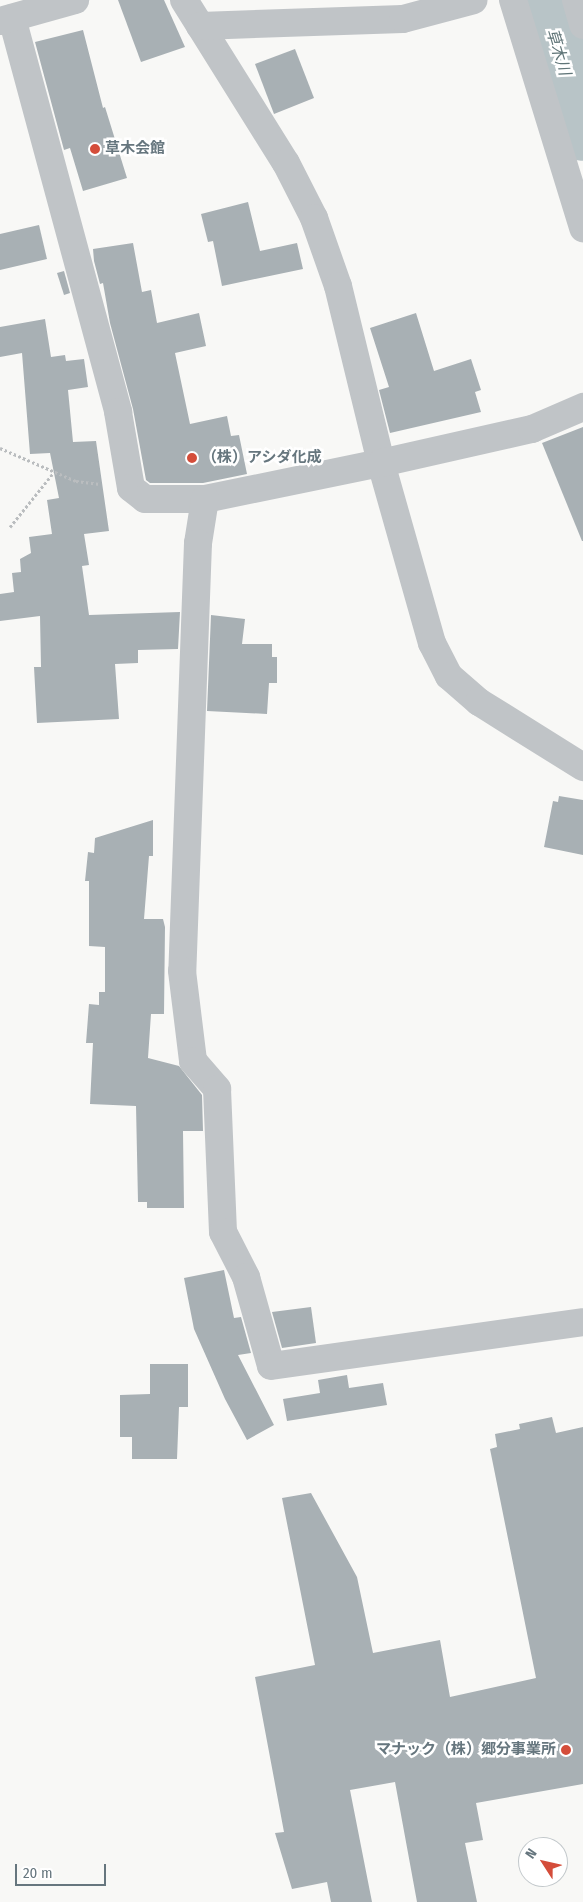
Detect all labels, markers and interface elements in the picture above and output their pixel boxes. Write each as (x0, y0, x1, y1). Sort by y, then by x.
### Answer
water label: 草木川 (542, 26, 574, 78)
place label: 草木会館 (105, 140, 165, 158)
marker: 草木会館 (89, 143, 101, 155)
place label: （株）アシダ化成 (202, 449, 322, 467)
marker: （株）アシダ化成 (186, 452, 198, 464)
place label: マナック（株）郷分事業所 (376, 1741, 556, 1759)
marker: マナック（株）郷分事業所 (560, 1744, 572, 1756)
north arrow (518, 1837, 568, 1887)
text: N (522, 1845, 540, 1862)
scale bar (18, 1854, 109, 1886)
text: 20 m (23, 1864, 53, 1882)

